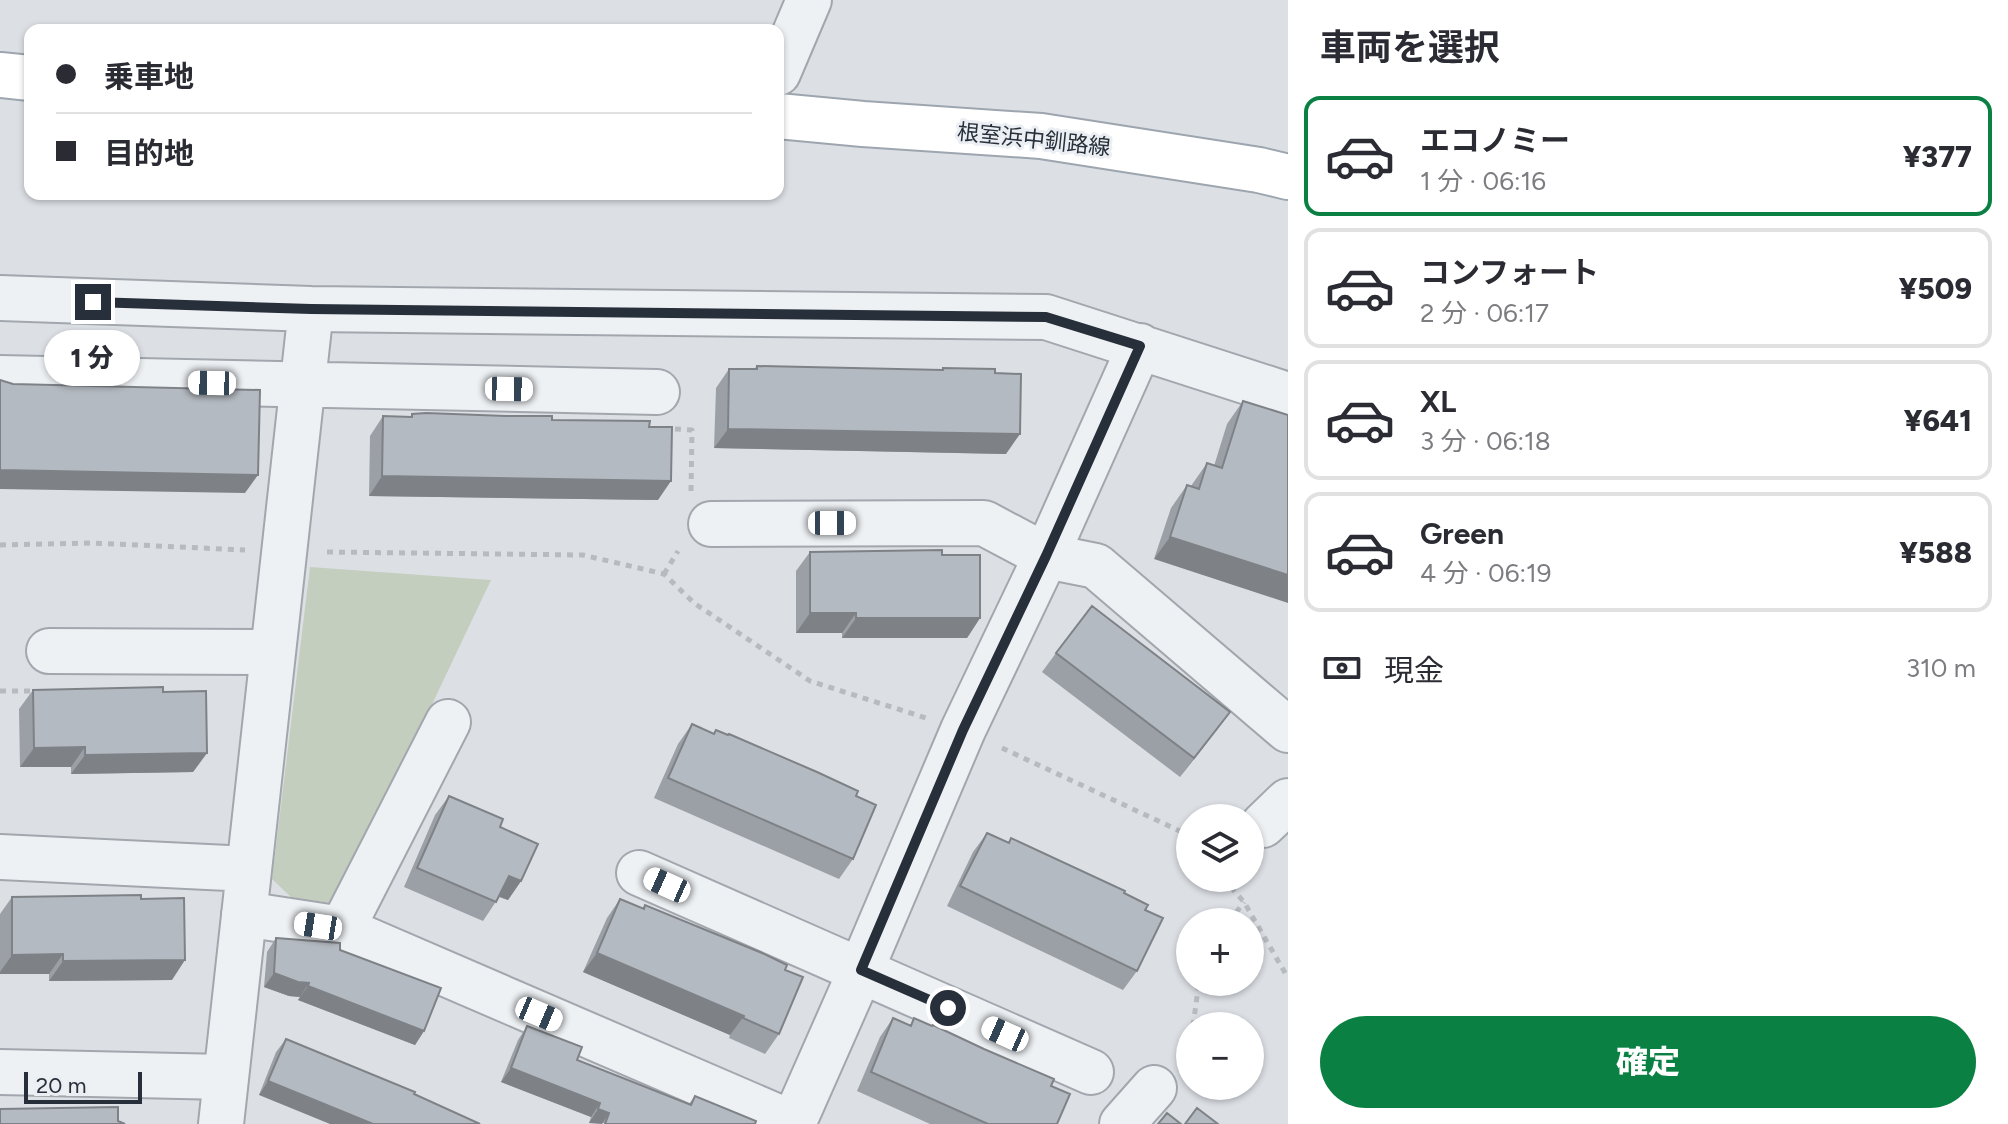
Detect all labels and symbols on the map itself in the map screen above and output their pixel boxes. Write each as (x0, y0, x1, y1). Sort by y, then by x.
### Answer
street label: 根室浜中釧路線 (956, 118, 1112, 161)
route end (75, 284, 111, 320)
callout: 1 分 (45, 330, 141, 386)
car (188, 371, 236, 395)
car (485, 377, 533, 401)
car (808, 511, 856, 535)
car (640, 864, 694, 906)
car (292, 910, 344, 942)
route start (930, 990, 966, 1026)
car (512, 994, 566, 1034)
car (978, 1013, 1032, 1055)
scale bar (24, 1068, 142, 1104)

